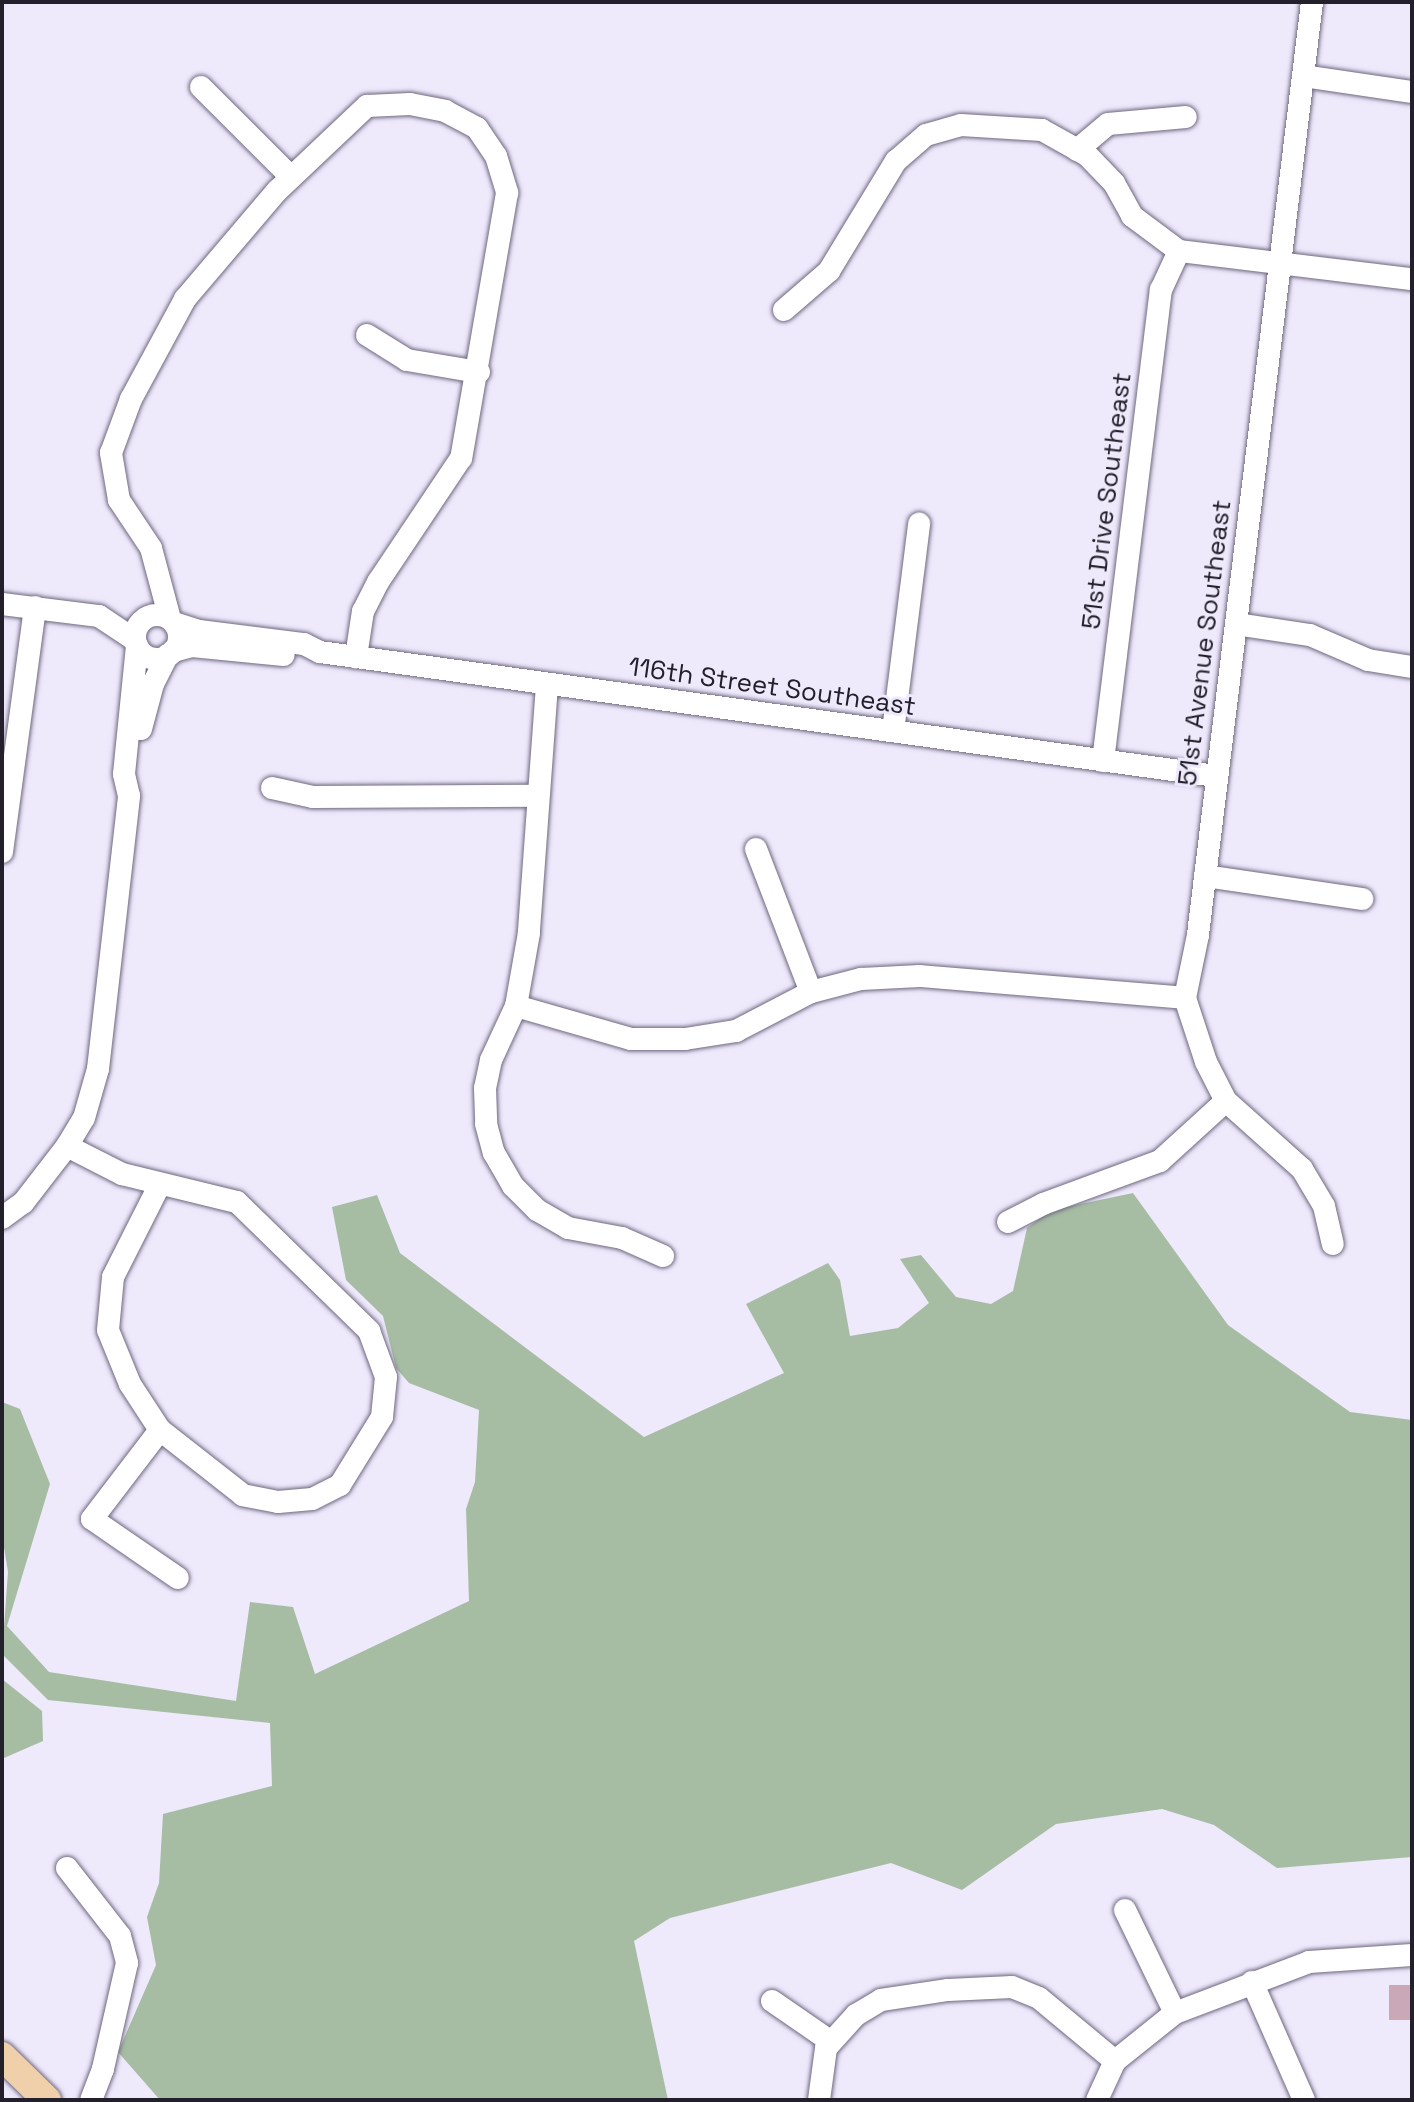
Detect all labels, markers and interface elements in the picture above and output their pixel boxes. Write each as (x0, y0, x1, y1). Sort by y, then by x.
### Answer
street label: 51st Drive Southeast (1076, 371, 1138, 631)
street label: 51st Avenue Southeast (1172, 498, 1238, 788)
street label: 116th Street Southeast (626, 651, 918, 723)

